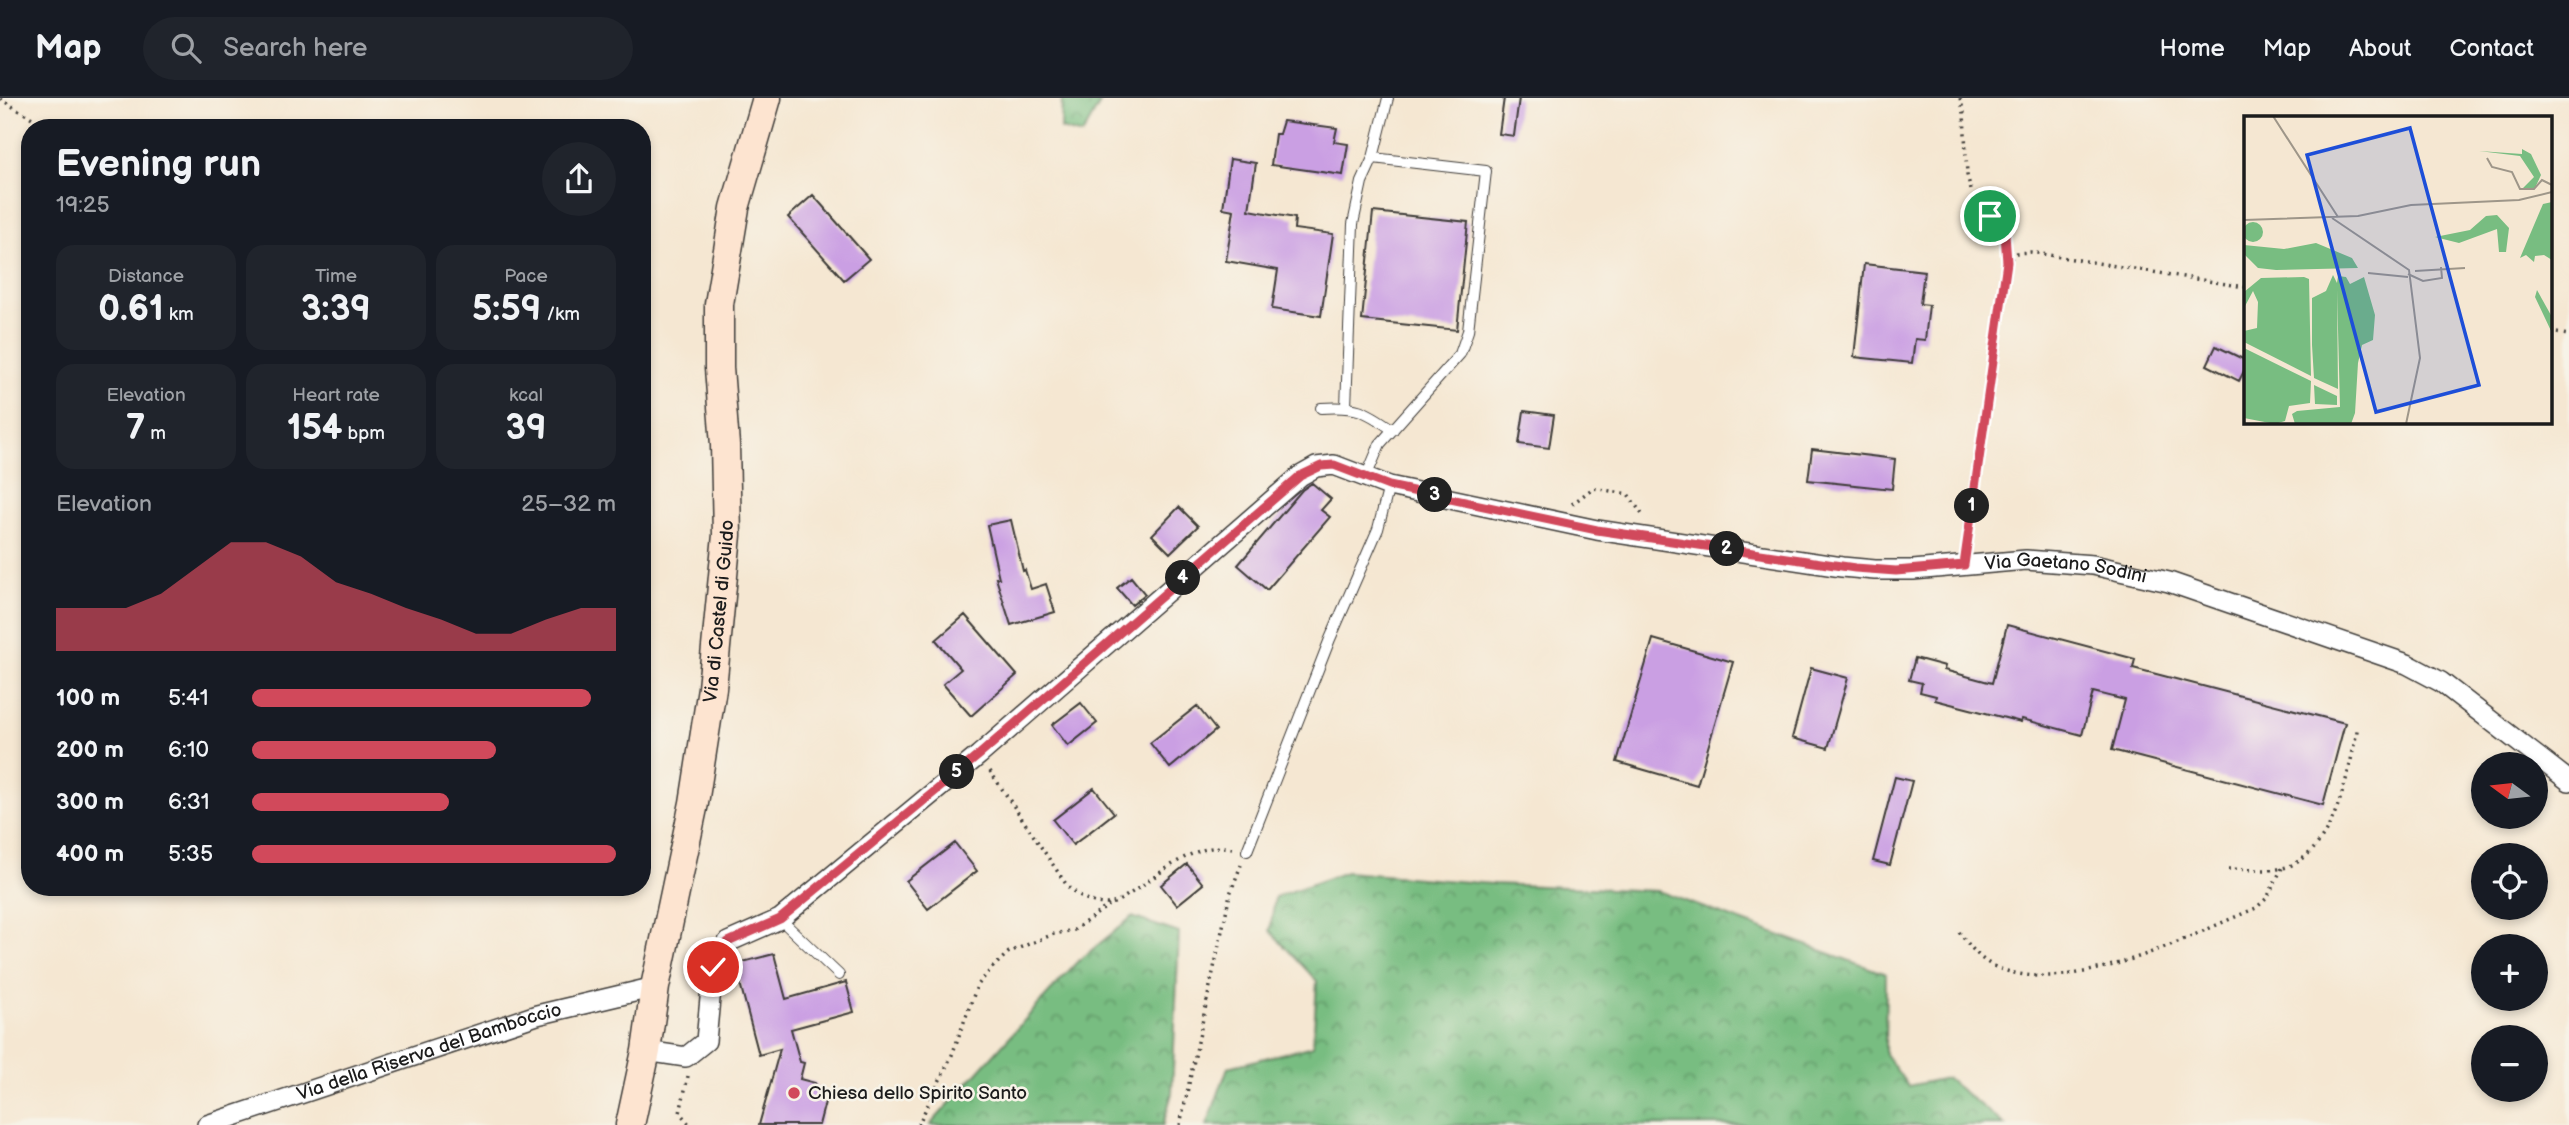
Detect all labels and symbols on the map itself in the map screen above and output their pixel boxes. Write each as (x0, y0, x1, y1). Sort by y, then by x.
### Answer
inset map (2244, 116, 2552, 424)
pin (1960, 186, 2020, 246)
pin: 3 (1418, 478, 1452, 512)
pin: 1 (1954, 488, 1990, 524)
street label: Via di Castel di Guido (698, 519, 739, 704)
pin: 2 (1710, 532, 1744, 566)
street label: Via Gaetano Sodini (1983, 548, 2149, 588)
pin: 4 (1166, 560, 1200, 596)
north arrow (2471, 752, 2548, 830)
pin: 5 (940, 754, 974, 790)
pin (683, 937, 743, 997)
street label: Via della Riserva del Bamboccio (294, 998, 564, 1106)
place label: Chiesa dello Spirito Santo (808, 1082, 1027, 1105)
marker: Chiesa dello Spirito Santo (786, 1085, 802, 1101)

